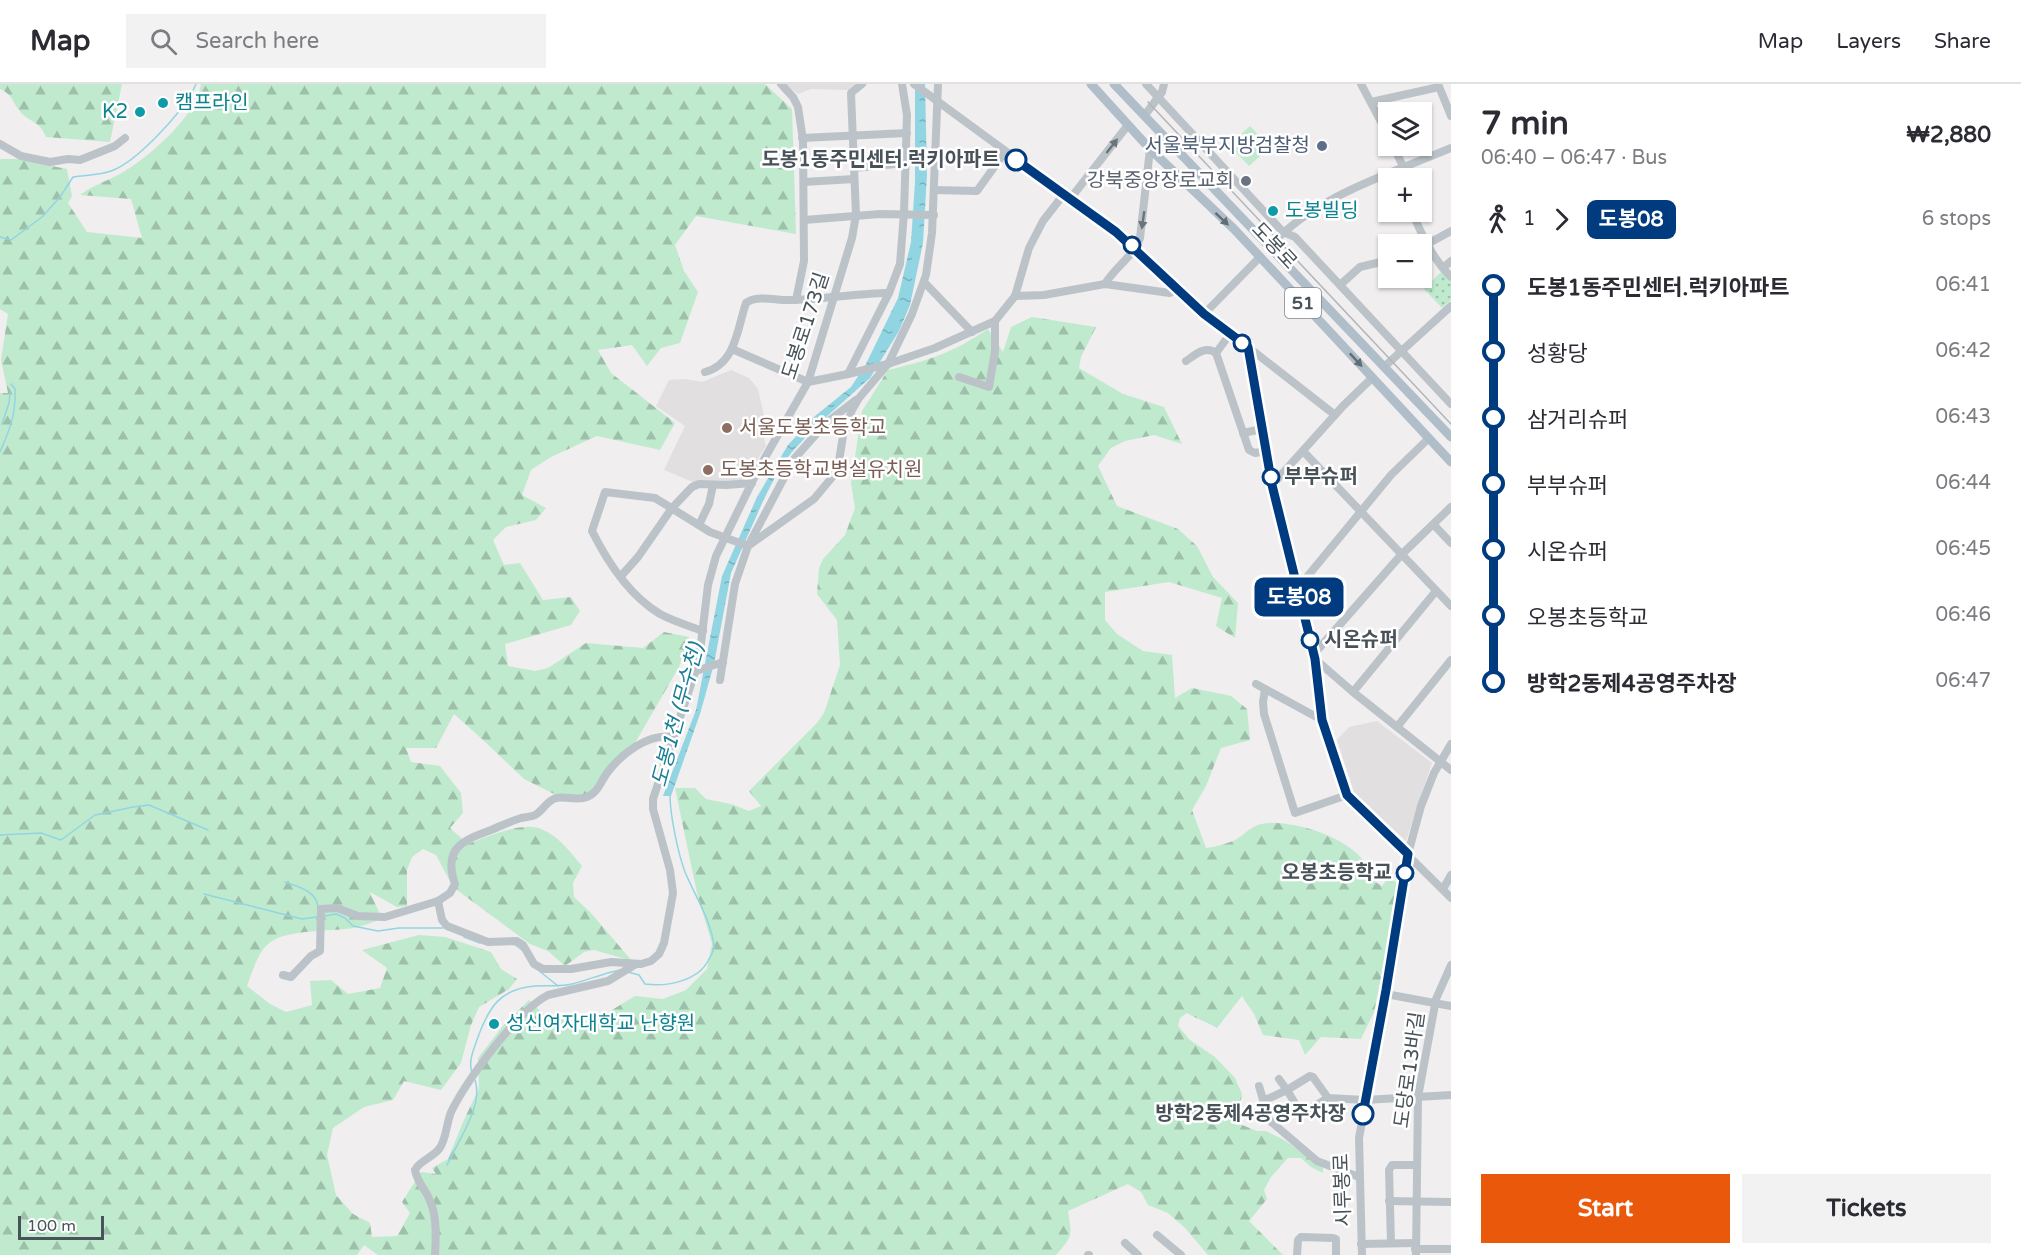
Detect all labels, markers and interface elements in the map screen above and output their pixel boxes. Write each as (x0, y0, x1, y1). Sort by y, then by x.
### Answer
search box (126, 14, 546, 68)
text: Map (30, 24, 90, 58)
icon: search (147, 25, 180, 58)
text: Search here (195, 28, 319, 54)
text: Map (1758, 29, 1803, 54)
text: Layers (1836, 29, 1901, 54)
text: Share (1934, 29, 1991, 54)
place label: 캠프라인 (175, 91, 249, 115)
marker: 캠프라인 (156, 96, 170, 110)
place label: K2 (102, 100, 128, 124)
map controls (1378, 102, 1432, 288)
button: layers (1378, 102, 1432, 156)
text: 7 min (1481, 104, 1569, 143)
marker: K2 (133, 105, 147, 119)
text: ₩2,880 (1906, 122, 1991, 148)
place label: 서울북부지방검찰청 (1144, 134, 1310, 158)
one-way arrow (1106, 138, 1118, 153)
marker: 서울북부지방검찰청 (1315, 139, 1329, 153)
text: 06:40 – 06:47 · Bus (1481, 146, 1667, 170)
place label: 도봉1동주민센터.럭키아파트 (761, 148, 1000, 172)
marker: 도봉1동주민센터.럭키아파트 (1005, 149, 1027, 171)
button: + (1378, 168, 1432, 222)
place label: 강북중앙장로교회 (1087, 169, 1234, 193)
marker: 강북중앙장로교회 (1239, 174, 1253, 188)
place label: 도봉빌딩 (1285, 199, 1359, 223)
icon: walk (1481, 203, 1514, 236)
icon: forward (1545, 203, 1578, 236)
marker: 도봉빌딩 (1266, 204, 1280, 218)
text: 1 (1523, 207, 1536, 231)
text: 도봉08 (1599, 207, 1664, 232)
text: 6 stops (1922, 207, 1991, 231)
one-way arrow (1139, 211, 1148, 230)
one-way arrow (1215, 212, 1230, 226)
street label: 도봉로 (1246, 218, 1302, 274)
button: − (1378, 234, 1432, 288)
unlabelled marker (1123, 236, 1141, 254)
street label: 도봉로173길 (777, 269, 835, 383)
text: 06:41 (1936, 273, 1991, 297)
text: 도봉1동주민센터.럭키아파트 (1527, 275, 1789, 301)
road number: 51 (1285, 288, 1321, 318)
unlabelled marker (1233, 334, 1251, 352)
text: 06:42 (1936, 339, 1991, 363)
text: 성황당 (1527, 341, 1588, 367)
one-way arrow (1349, 353, 1363, 367)
text: 06:43 (1936, 405, 1991, 429)
text: 삼거리슈퍼 (1527, 407, 1628, 433)
place label: 서울도봉초등학교 (739, 416, 886, 440)
marker: 서울도봉초등학교 (720, 421, 734, 435)
place label: 도봉초등학교병설유치원 (720, 458, 922, 482)
marker: 도봉초등학교병설유치원 (701, 463, 715, 477)
place label: 부부슈퍼 (1284, 465, 1358, 489)
marker: 부부슈퍼 (1262, 468, 1280, 486)
text: 06:44 (1936, 471, 1991, 495)
text: 부부슈퍼 (1527, 473, 1608, 499)
text: 06:45 (1936, 537, 1991, 561)
text: 시온슈퍼 (1527, 539, 1608, 565)
line badge: 도봉08 (1257, 578, 1341, 616)
text: 도봉08 (1266, 585, 1332, 610)
text: 06:46 (1936, 603, 1991, 627)
text: 오봉초등학교 (1527, 605, 1648, 631)
place label: 시온슈퍼 (1324, 628, 1398, 652)
marker: 시온슈퍼 (1301, 631, 1319, 649)
water label: 도봉1천 (무수천) (647, 639, 710, 790)
text: 06:47 (1936, 669, 1991, 693)
text: 방학2동제4공영주차장 (1527, 671, 1737, 697)
place label: 오봉초등학교 (1282, 861, 1392, 885)
marker: 오봉초등학교 (1396, 864, 1414, 882)
street label: 도당로13바길 (1390, 1010, 1430, 1130)
place label: 성신여자대학교 난향원 (506, 1012, 695, 1036)
marker: 성신여자대학교 난향원 (487, 1017, 501, 1031)
place label: 방학2동제4공영주차장 (1155, 1102, 1346, 1126)
marker: 방학2동제4공영주차장 (1352, 1103, 1374, 1125)
street label: 시루봉로 (1330, 1153, 1356, 1227)
button: Start (1481, 1174, 1730, 1243)
button: Tickets (1742, 1174, 1991, 1243)
scale bar (18, 1213, 104, 1240)
text: 100 m (27, 1216, 76, 1236)

